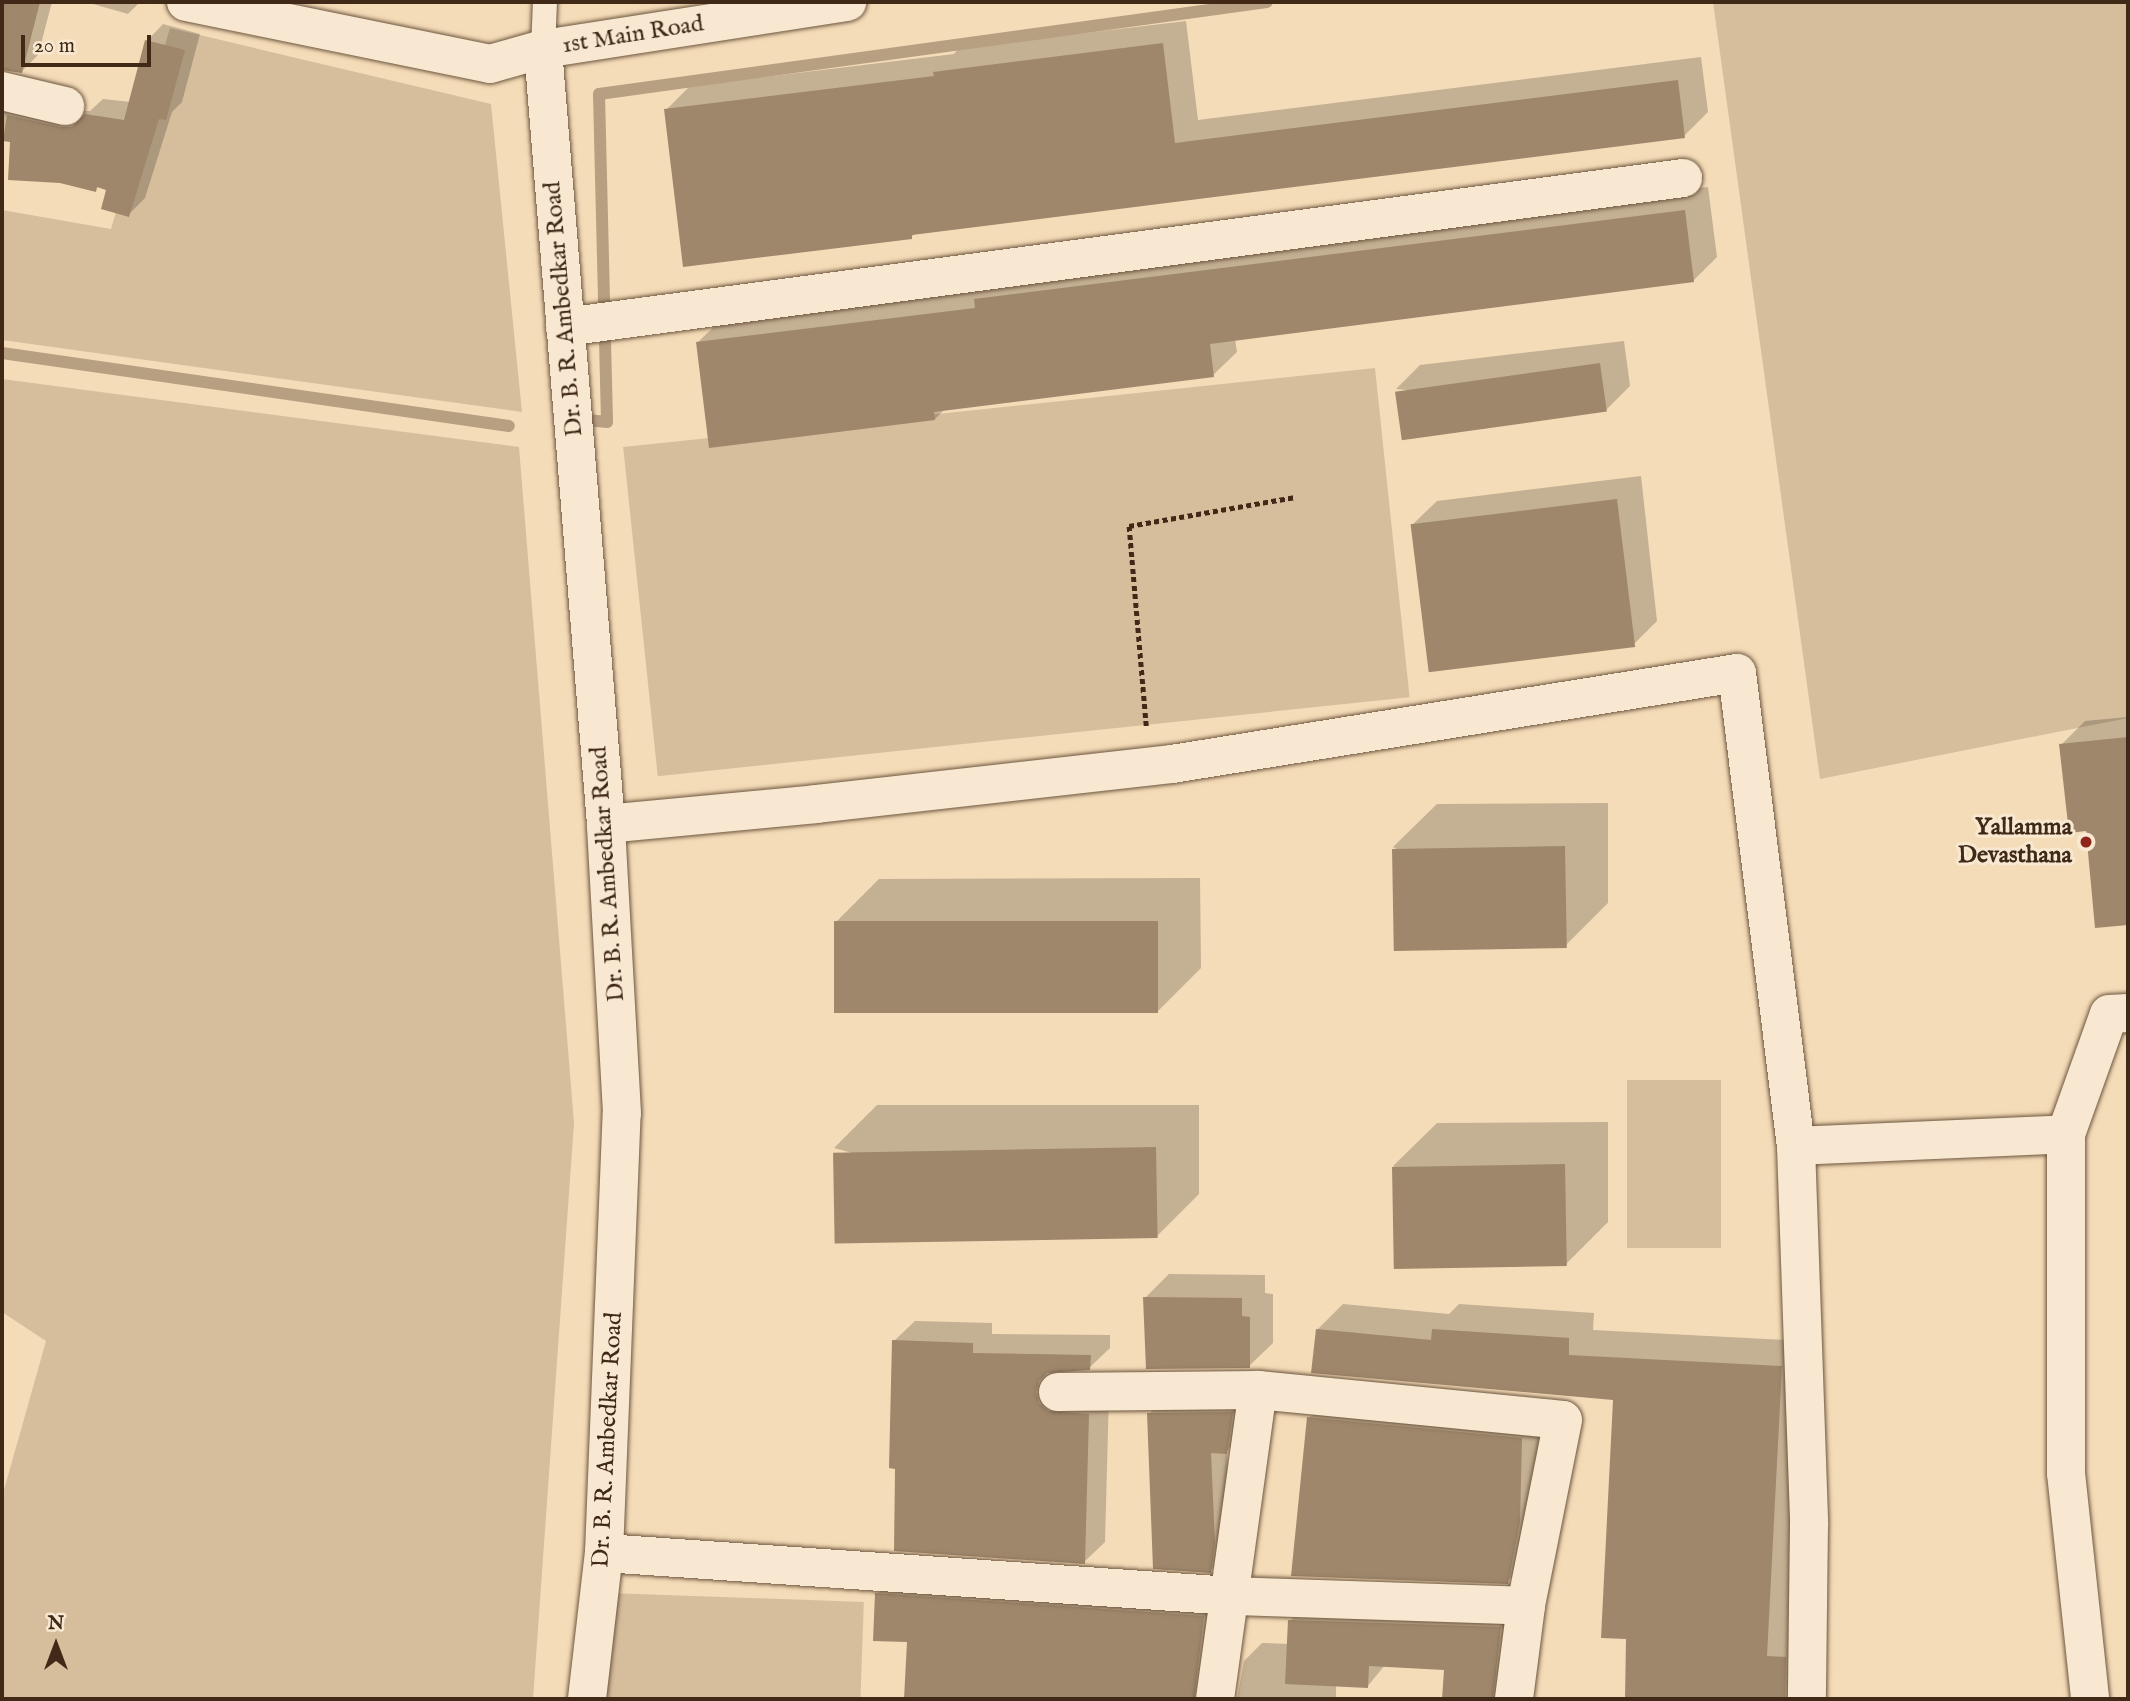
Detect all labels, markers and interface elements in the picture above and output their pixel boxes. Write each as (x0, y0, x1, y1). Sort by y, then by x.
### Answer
street label: 1st Main Road (560, 10, 706, 60)
scale bar (24, 21, 154, 65)
text: 20 m (34, 33, 75, 60)
street label: Dr. B. R. Ambedkar Road (538, 180, 590, 438)
street label: Dr. B. R. Ambedkar Road (585, 745, 631, 1003)
place label: Yallamma Devasthana (1958, 814, 2072, 870)
marker: Yallamma Devasthana (2078, 834, 2094, 850)
street label: Dr. B. R. Ambedkar Road (587, 1311, 629, 1569)
north arrow (21, 1610, 91, 1680)
text: N (48, 1612, 64, 1636)

